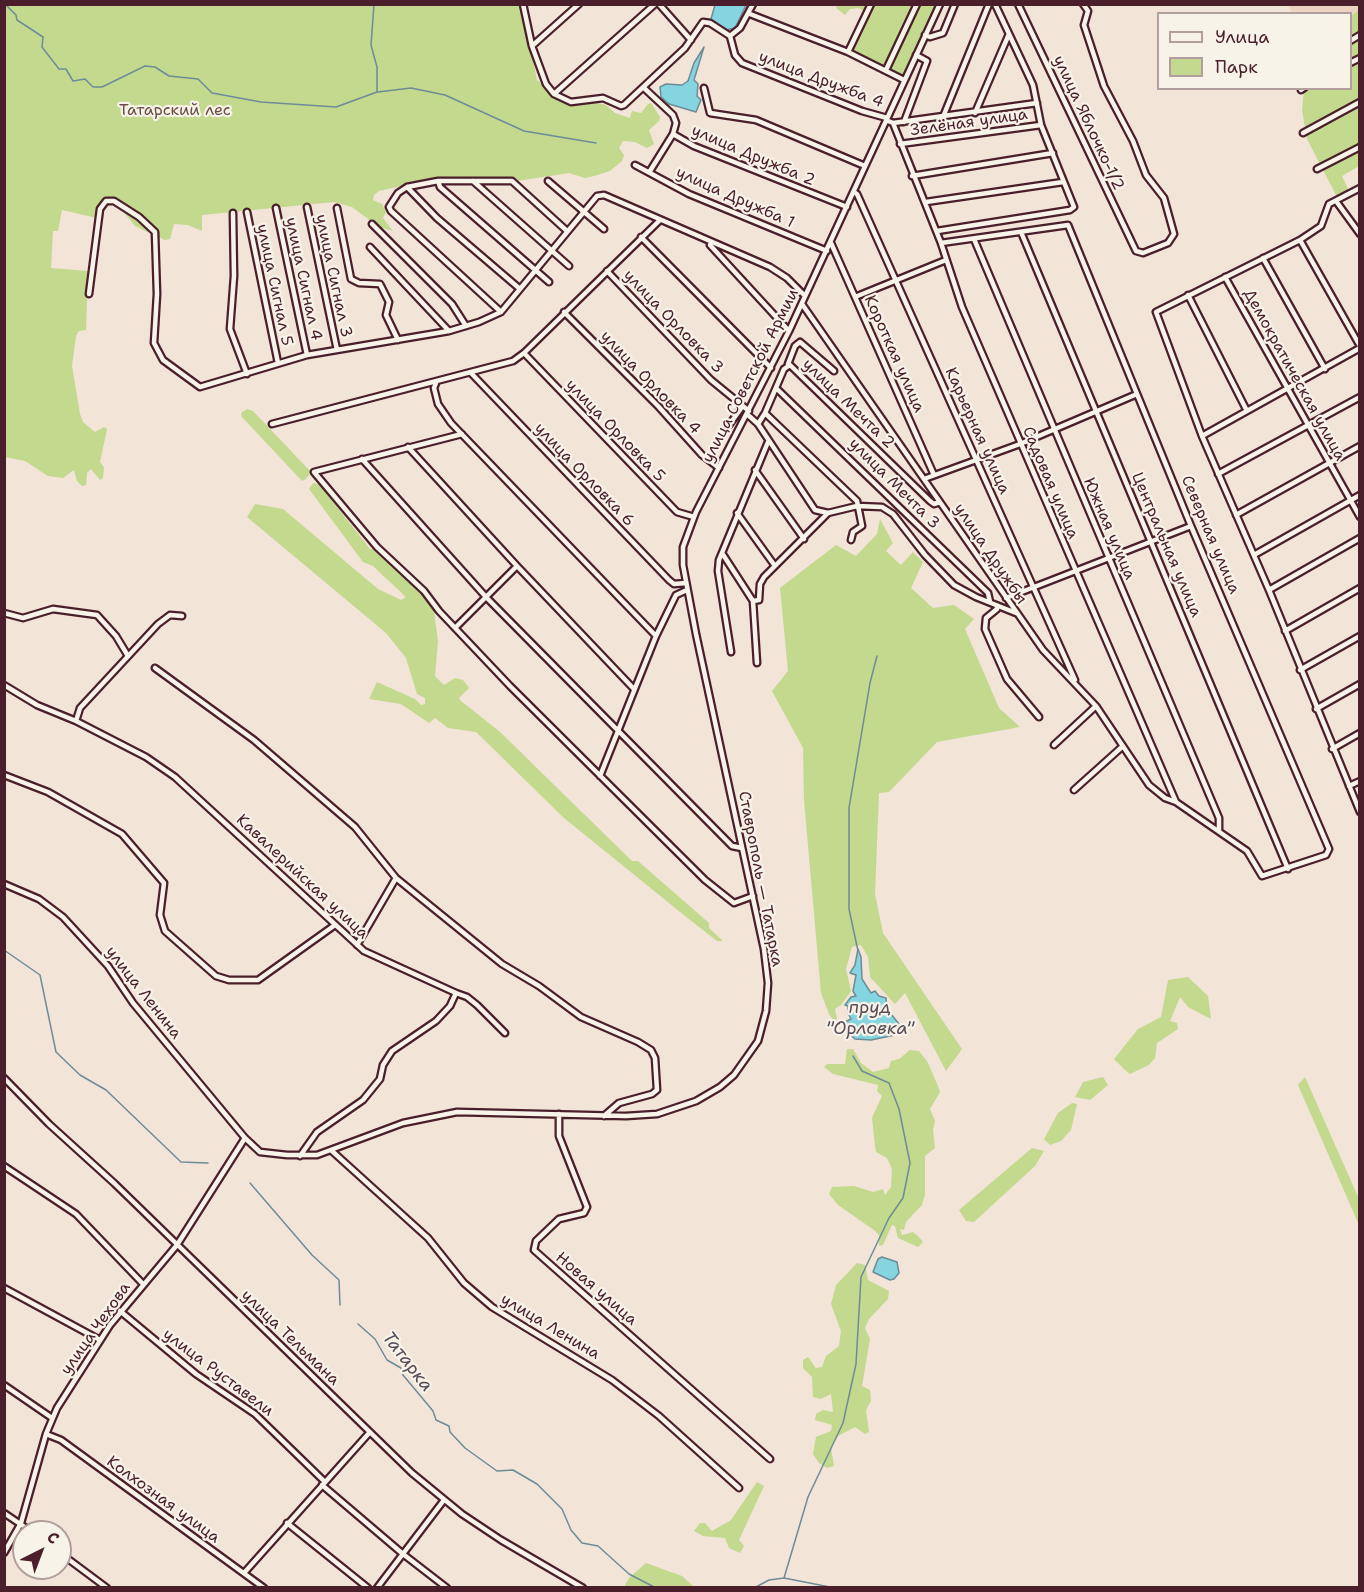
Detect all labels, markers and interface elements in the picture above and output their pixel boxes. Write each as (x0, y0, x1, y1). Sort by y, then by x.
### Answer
legend (1157, 12, 1352, 90)
text: Улица (1215, 25, 1269, 49)
street label: улица Дружба 4 (756, 47, 886, 113)
street label: улица Яблочко-1/2 (1048, 53, 1128, 193)
text: Парк (1215, 55, 1258, 79)
park label: Татарский лес (119, 101, 231, 121)
street label: Зелёная улица (909, 105, 1029, 141)
street label: улица Дружба 2 (688, 121, 818, 191)
street label: улица Дружба 1 (673, 163, 797, 233)
street label: улица Сигнал 3 (311, 213, 355, 339)
street label: улица Сигнал 4 (281, 216, 325, 342)
street label: улица Сигнал 5 (252, 222, 296, 348)
street label: улица Орловка 3 (619, 266, 727, 378)
street label: улица Советской Армии (699, 286, 803, 466)
street label: Демократическая улица (1239, 286, 1349, 464)
street label: Короткая улица (860, 292, 928, 416)
street label: улица Орловка 4 (596, 327, 704, 439)
street label: улица Мечта 2 (798, 355, 898, 453)
street label: Карьерная улица (940, 365, 1014, 497)
street label: улица Орловка 5 (561, 376, 669, 486)
street label: улица Орловка 6 (530, 419, 638, 531)
street label: Садовая улица (1018, 424, 1082, 542)
street label: улица Мечта 3 (845, 435, 943, 533)
street label: Центральная улица (1127, 470, 1205, 620)
street label: Северная улица (1176, 473, 1244, 597)
street label: Южная улица (1079, 475, 1139, 583)
street label: улица Дружбы (949, 500, 1031, 608)
street label: Ставрополь — Татарка (734, 790, 786, 968)
street label: Кавалерийская улица (232, 811, 372, 943)
street label: улица Ленина (101, 943, 185, 1043)
water label: пруд "Орловка" (826, 997, 914, 1040)
street label: Новая улица (551, 1248, 641, 1330)
street label: улица Чехова (57, 1279, 135, 1379)
street label: улица Тельмана (237, 1286, 343, 1390)
street label: улица Ленина (497, 1290, 603, 1364)
street label: улица Руставели (159, 1325, 277, 1421)
water label: Татарка (377, 1328, 437, 1396)
street label: Колхозная улица (102, 1452, 224, 1548)
north arrow (12, 1520, 72, 1580)
text: С (42, 1527, 64, 1549)

